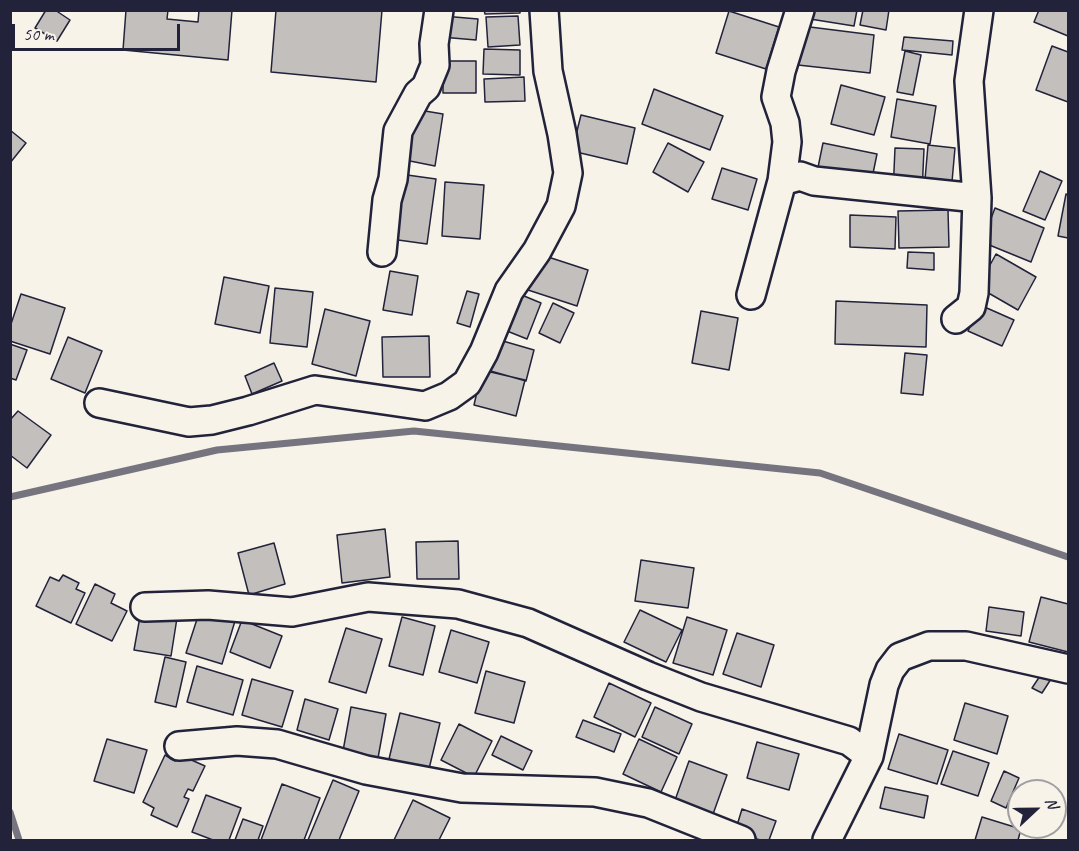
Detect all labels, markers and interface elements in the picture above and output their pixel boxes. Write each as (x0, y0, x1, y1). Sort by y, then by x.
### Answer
scale bar (15, 12, 183, 50)
text: 50 m (23, 23, 54, 45)
north arrow (1007, 779, 1067, 839)
text: N (1041, 795, 1063, 811)

